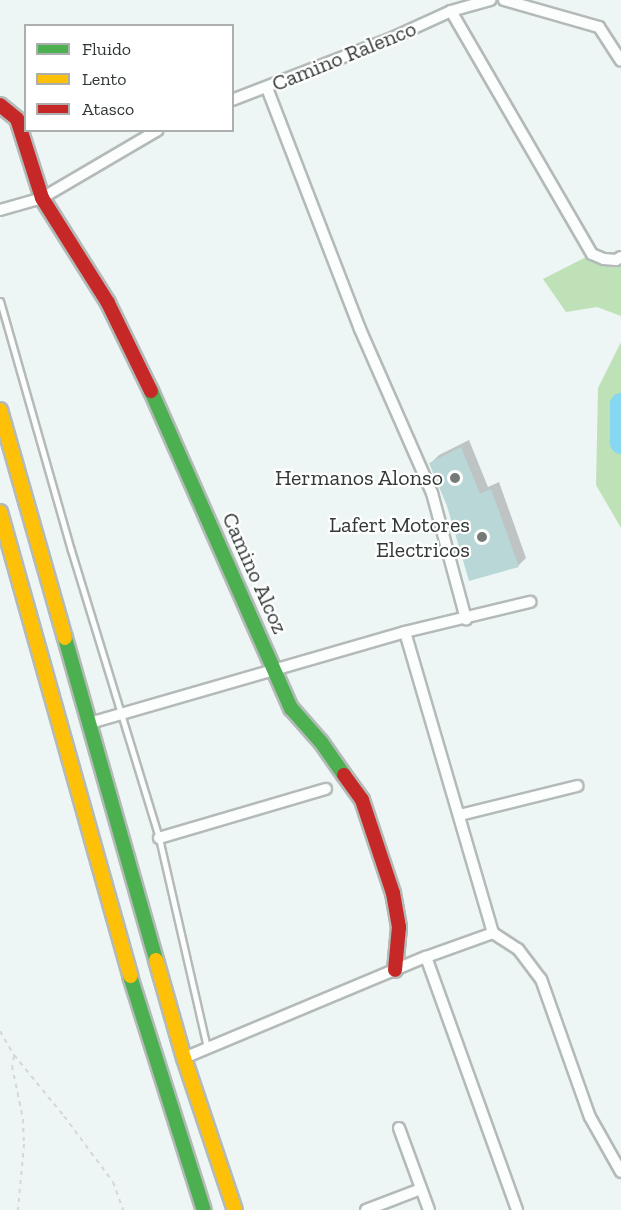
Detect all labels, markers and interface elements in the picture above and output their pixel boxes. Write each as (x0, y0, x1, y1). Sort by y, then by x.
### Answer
street label: Camino Ralenco (268, 15, 420, 97)
legend (24, 24, 234, 132)
text: Fluido (82, 38, 131, 60)
text: Lento (82, 68, 127, 90)
text: Atasco (82, 98, 134, 120)
place label: Hermanos Alonso (274, 465, 443, 491)
marker: Hermanos Alonso (448, 471, 462, 485)
street label: Camino Alcoz (216, 508, 294, 638)
place label: Lafert Motores Electricos (329, 511, 470, 562)
marker: Lafert Motores Electricos (475, 530, 489, 544)

